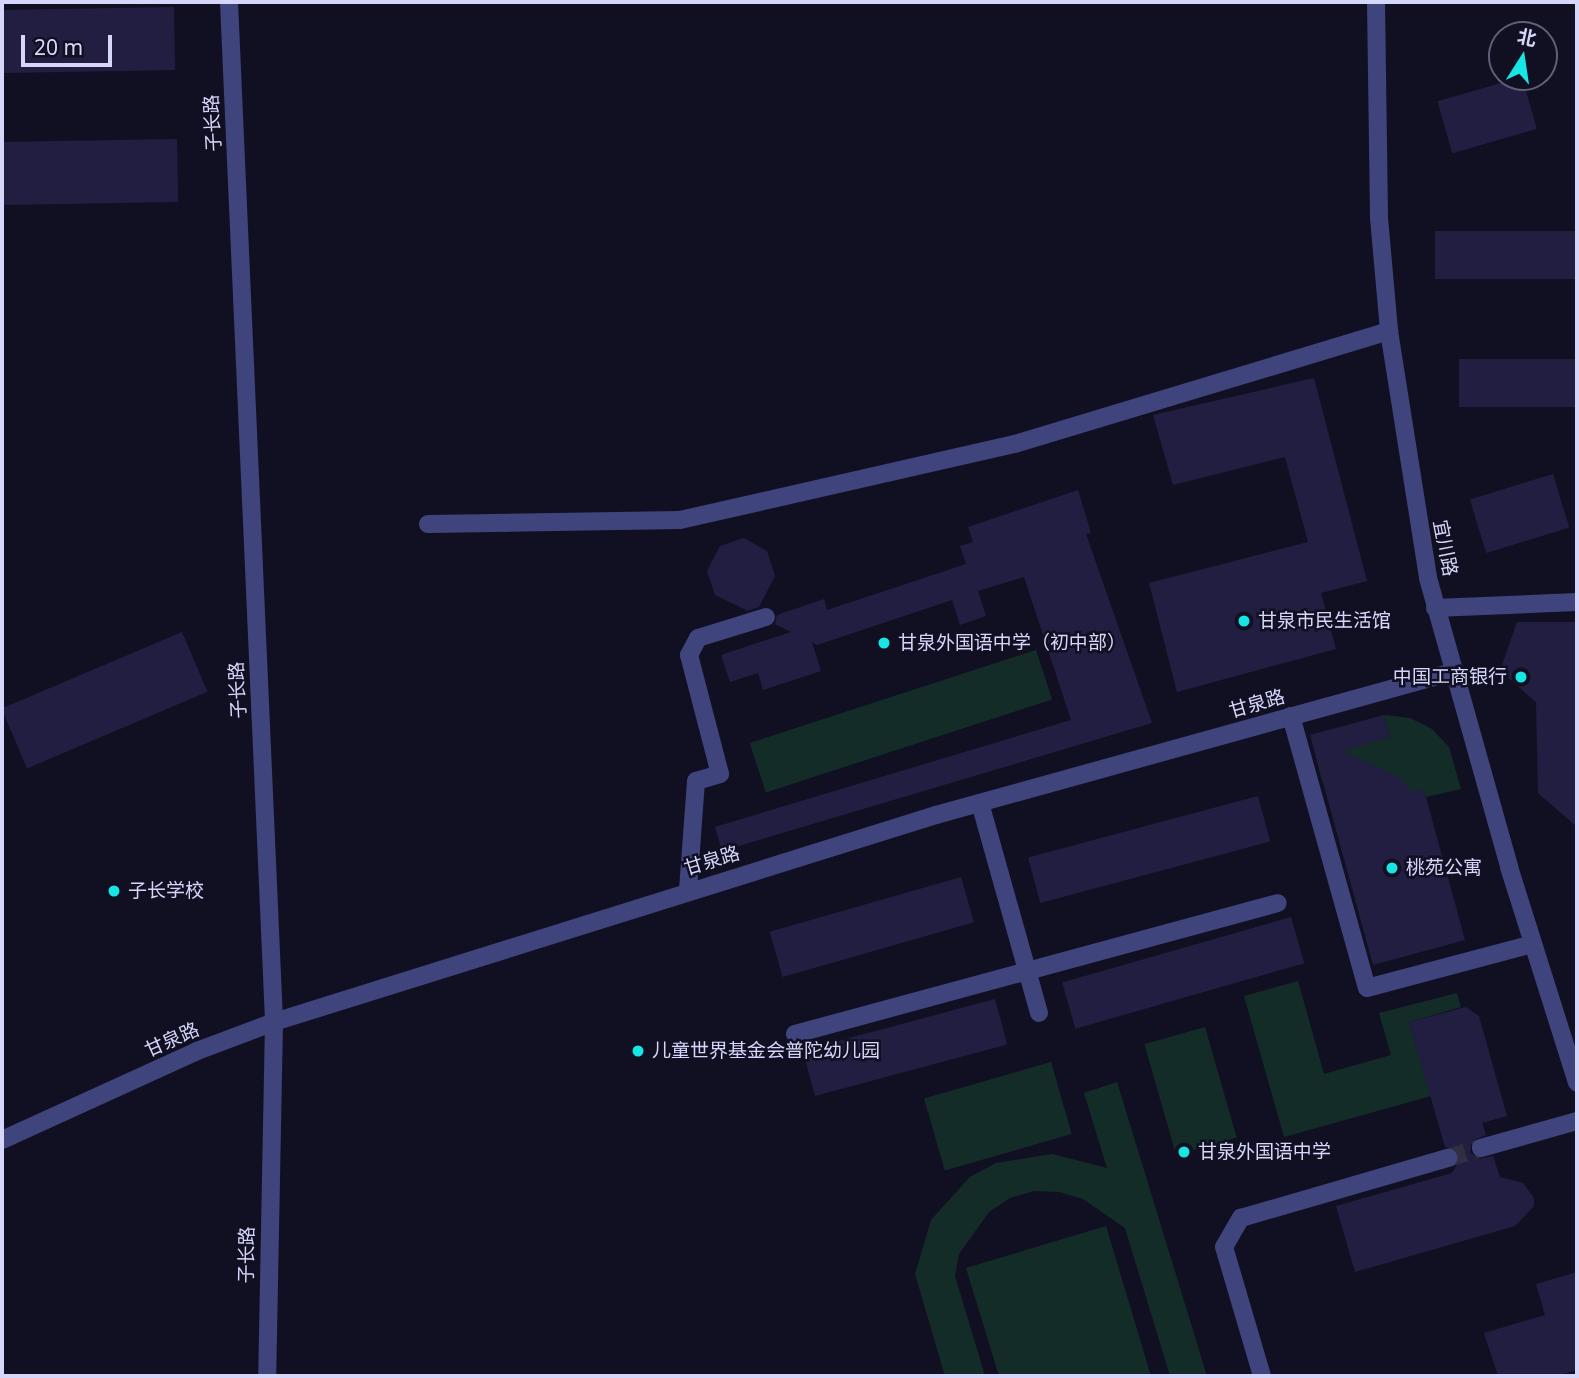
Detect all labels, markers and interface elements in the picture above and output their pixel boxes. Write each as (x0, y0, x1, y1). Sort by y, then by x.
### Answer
scale bar (24, 21, 116, 65)
north arrow (1488, 21, 1558, 91)
text: 北 (1515, 23, 1539, 52)
text: 20 m (34, 33, 83, 61)
street label: 子长路 (200, 94, 226, 152)
street label: 宜川路 (1428, 518, 1462, 578)
place label: 甘泉市民生活馆 (1258, 610, 1391, 632)
marker: 甘泉市民生活馆 (1236, 613, 1252, 629)
place label: 甘泉外国语中学（初中部） (898, 632, 1126, 654)
marker: 甘泉外国语中学（初中部） (876, 635, 892, 651)
street label: 子长路 (225, 661, 251, 719)
place label: 中国工商银行 (1393, 666, 1507, 688)
marker: 中国工商银行 (1513, 669, 1529, 685)
street label: 甘泉路 (1226, 685, 1288, 723)
street label: 甘泉路 (681, 842, 743, 880)
place label: 桃苑公寓 (1406, 857, 1482, 879)
marker: 桃苑公寓 (1384, 860, 1400, 876)
place label: 子长学校 (128, 880, 204, 902)
marker: 子长学校 (106, 883, 122, 899)
street label: 甘泉路 (141, 1018, 203, 1062)
place label: 儿童世界基金会普陀幼儿园 (652, 1040, 880, 1062)
marker: 儿童世界基金会普陀幼儿园 (630, 1043, 646, 1059)
place label: 甘泉外国语中学 (1198, 1141, 1331, 1163)
marker: 甘泉外国语中学 (1176, 1144, 1192, 1160)
street label: 子长路 (235, 1226, 259, 1284)

